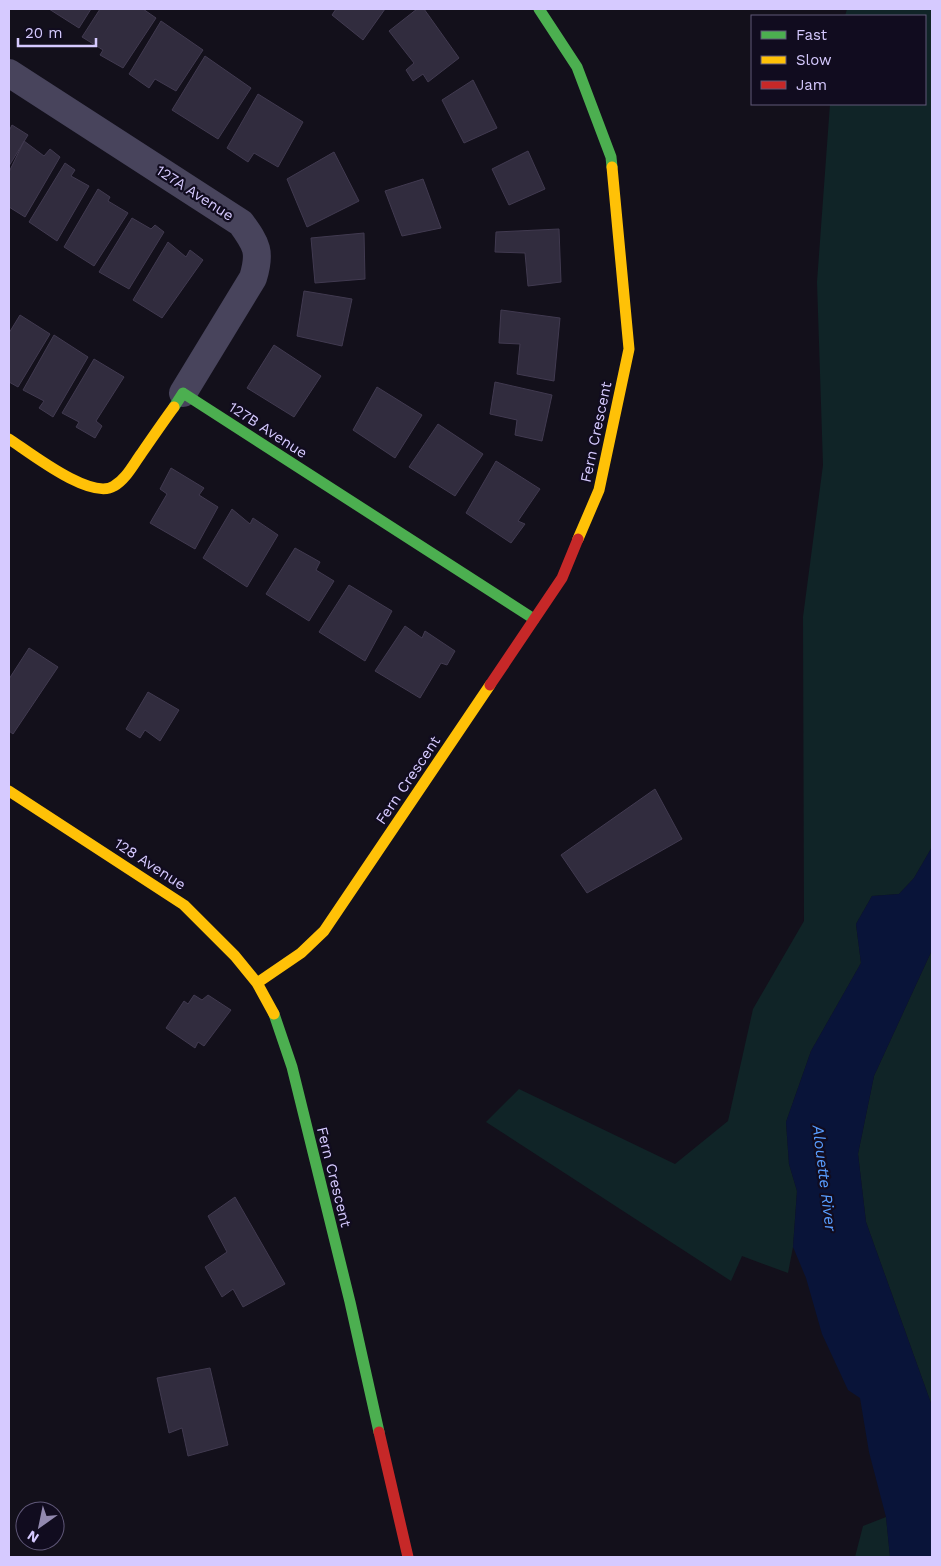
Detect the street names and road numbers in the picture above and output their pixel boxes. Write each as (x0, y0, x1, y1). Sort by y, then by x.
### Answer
street label: 127A Avenue (153, 161, 237, 225)
street label: Fern Crescent (577, 379, 616, 484)
street label: 127B Avenue (225, 398, 311, 462)
street label: Fern Crescent (372, 732, 445, 828)
street label: 128 Avenue (111, 834, 189, 894)
street label: Fern Crescent (313, 1125, 355, 1230)

